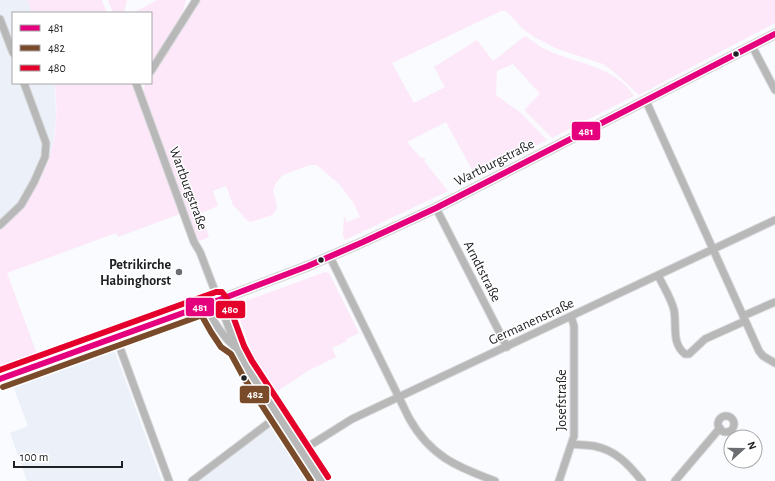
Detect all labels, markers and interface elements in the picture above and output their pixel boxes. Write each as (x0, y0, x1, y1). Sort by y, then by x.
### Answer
legend (12, 12, 152, 84)
text: 481 (48, 22, 64, 34)
text: 482 (48, 42, 65, 54)
unlabelled marker (731, 49, 741, 59)
text: 480 (48, 62, 66, 74)
line badge: 481 (571, 121, 601, 141)
text: 481 (579, 126, 593, 137)
street label: Wartburgstraße (452, 137, 537, 189)
street label: Wartburgstraße (167, 145, 210, 232)
street label: Arndtstraße (461, 239, 503, 304)
unlabelled marker (316, 255, 326, 265)
place label: Petrikirche Habinghorst (100, 258, 171, 288)
marker: Petrikirche Habinghorst (174, 267, 184, 277)
street label: Germanenstraße (487, 296, 576, 348)
line badge: 481 (185, 297, 215, 317)
line badge: 480 (215, 300, 246, 319)
text: 481 (193, 302, 207, 313)
text: 480 (222, 304, 239, 315)
street label: Josefstraße (555, 369, 569, 431)
unlabelled marker (239, 373, 249, 383)
line badge: 482 (239, 385, 270, 404)
text: 482 (247, 389, 263, 400)
north arrow (723, 429, 763, 469)
text: N (745, 440, 758, 451)
scale bar (14, 443, 122, 469)
text: 100 m (20, 451, 48, 463)

